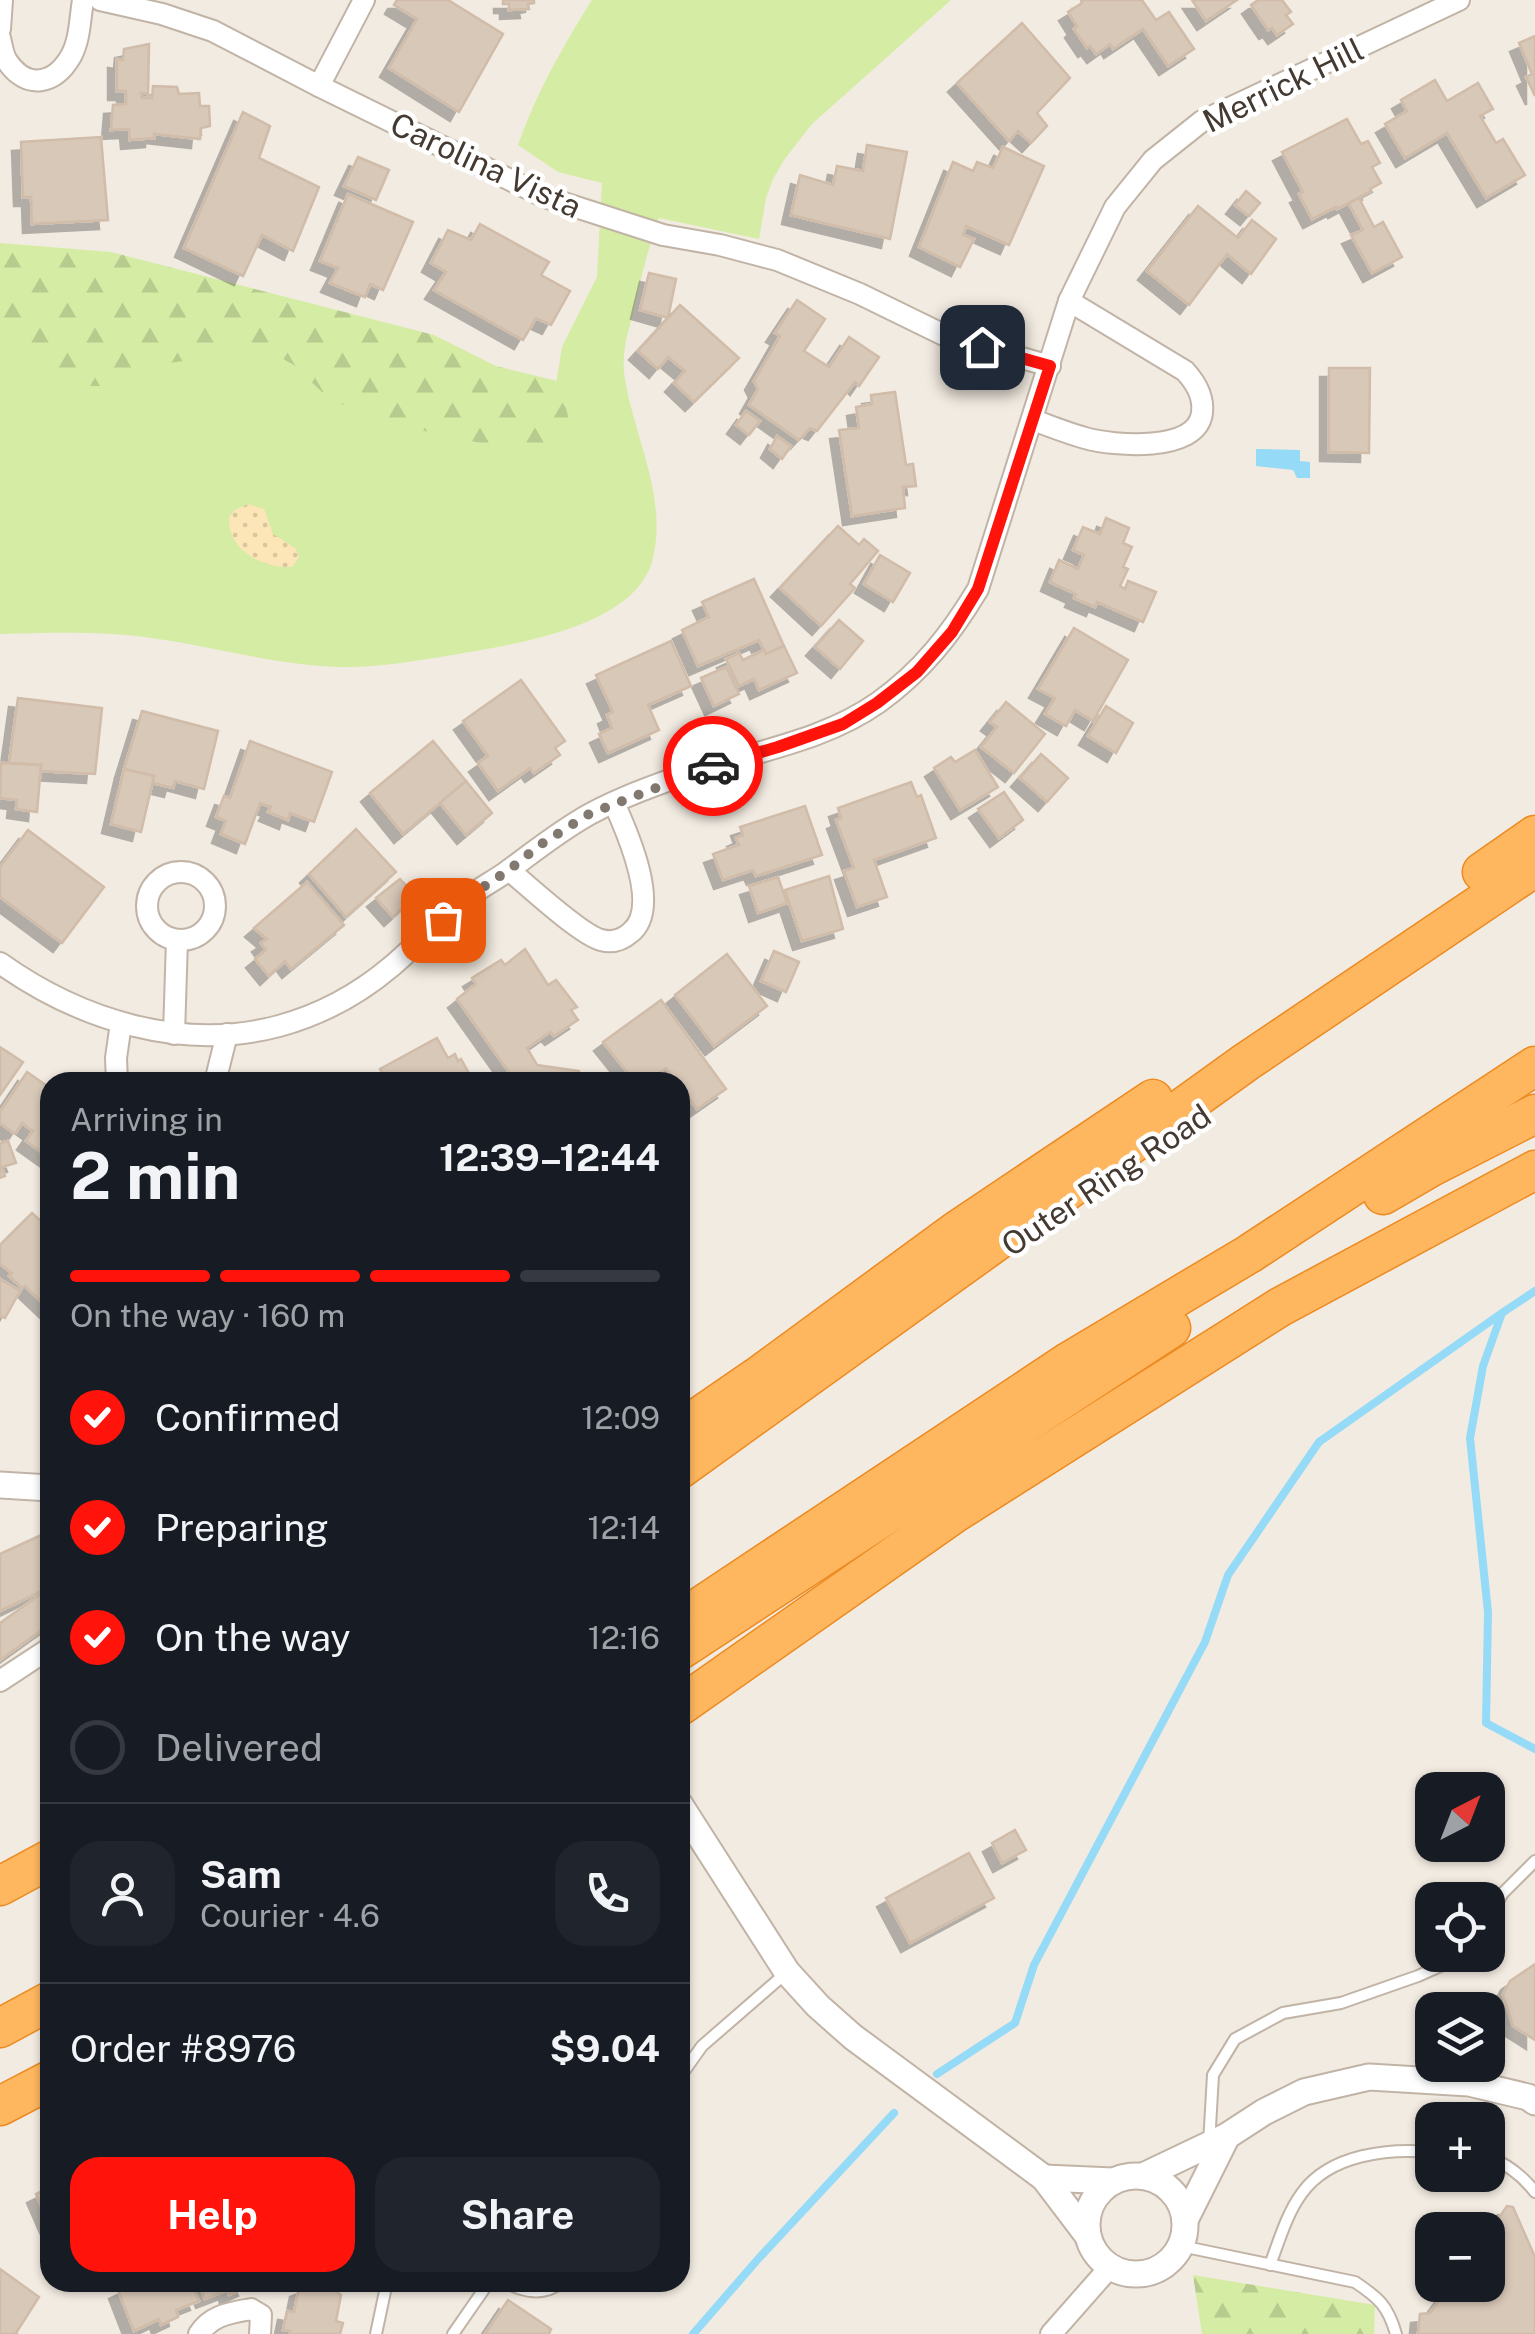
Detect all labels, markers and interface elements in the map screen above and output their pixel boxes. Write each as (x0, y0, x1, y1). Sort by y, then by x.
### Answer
street label: Merrick Hill (1197, 30, 1369, 140)
street label: Carolina Vista (385, 105, 587, 225)
pin (940, 305, 1025, 390)
icon: home (955, 320, 1010, 375)
courier (663, 716, 763, 816)
icon: car (686, 739, 741, 794)
pin (401, 878, 486, 963)
icon: bag (416, 893, 471, 948)
street label: Outer Ring Road (995, 1096, 1217, 1264)
text: Arriving in (70, 1101, 223, 1138)
text: 12:39–12:44 (439, 1135, 660, 1180)
text: 2 min (70, 1137, 240, 1214)
text: On the way · 160 m (70, 1297, 345, 1334)
icon: check (70, 1390, 125, 1445)
text: Confirmed (155, 1395, 340, 1440)
text: 12:09 (581, 1399, 660, 1436)
icon: check (70, 1500, 125, 1555)
text: Preparing (155, 1505, 329, 1550)
text: 12:14 (588, 1509, 660, 1546)
icon: check (70, 1610, 125, 1665)
text: On the way (155, 1615, 351, 1660)
text: 12:16 (588, 1619, 660, 1656)
text: Delivered (155, 1725, 323, 1770)
north arrow (1415, 1772, 1505, 1862)
map controls (1415, 1772, 1505, 2302)
button: person (70, 1841, 175, 1946)
button: phone (555, 1841, 660, 1946)
text: Sam (200, 1852, 282, 1897)
button: locate (1415, 1882, 1505, 1972)
text: Courier · 4.6 (200, 1897, 380, 1934)
button: layers (1415, 1992, 1505, 2082)
text: Order #8976 (70, 2026, 297, 2071)
text: $9.04 (550, 2026, 660, 2071)
button: + (1415, 2102, 1505, 2192)
button: Help (70, 2157, 355, 2272)
button: Share (375, 2157, 660, 2272)
button: − (1415, 2212, 1505, 2302)

